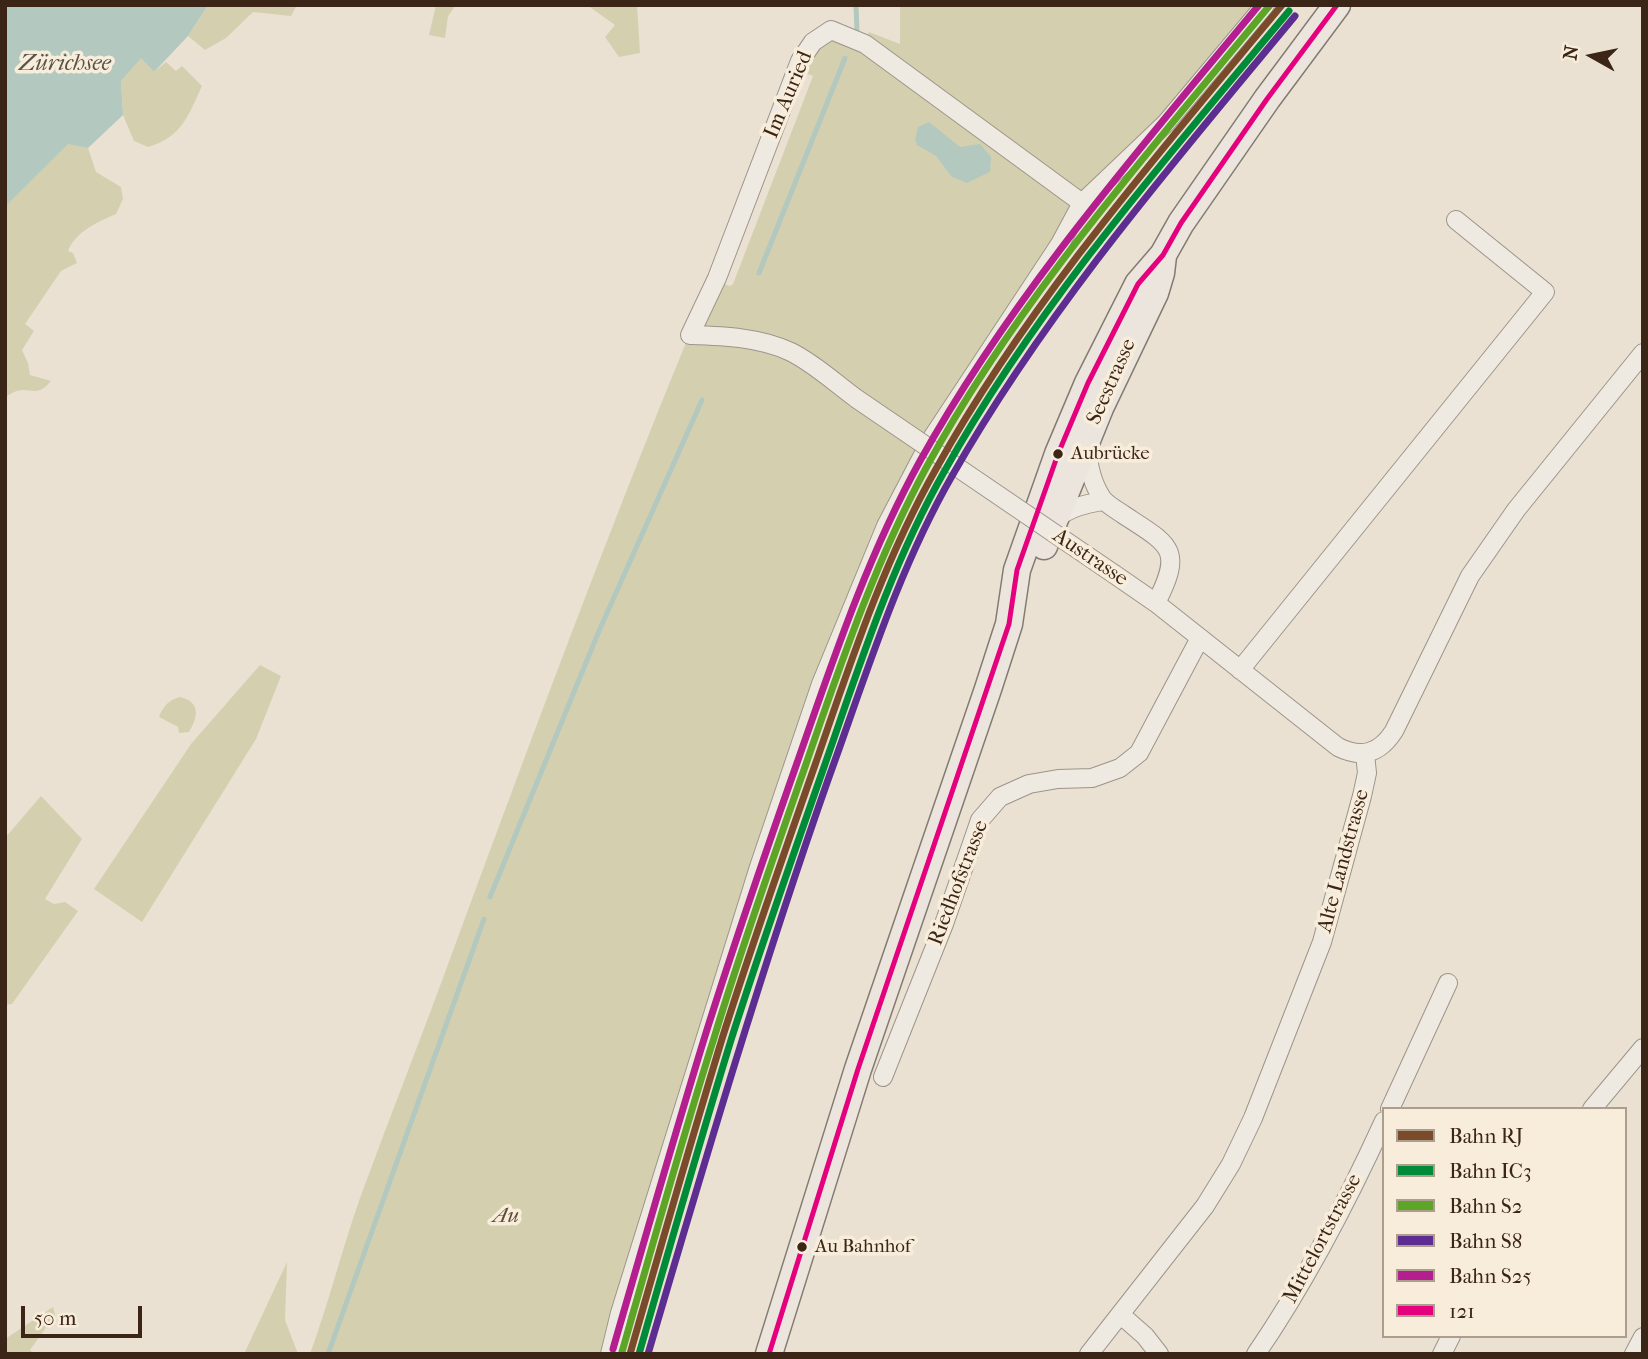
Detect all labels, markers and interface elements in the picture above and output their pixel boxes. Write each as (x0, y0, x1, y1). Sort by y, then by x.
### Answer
north arrow (1557, 21, 1627, 91)
text: N (1559, 44, 1583, 62)
street label: Im Auried (759, 48, 819, 142)
water label: Zürichsee (19, 50, 111, 78)
street label: Seestrasse (1082, 335, 1142, 429)
place label: Aubrücke (1071, 443, 1150, 465)
marker: Aubrücke (1051, 447, 1065, 461)
street label: Austrasse (1048, 524, 1132, 592)
street label: Alte Landstrasse (1313, 787, 1375, 935)
street label: Riedhofstrasse (924, 817, 994, 949)
legend (1382, 1107, 1627, 1338)
text: Bahn RJ (1449, 1124, 1524, 1148)
text: Bahn IC3 (1449, 1159, 1532, 1183)
street label: Mittelortstrasse (1278, 1170, 1368, 1308)
text: Bahn S2 (1449, 1194, 1523, 1218)
park label: Au (493, 1204, 519, 1230)
text: Bahn S8 (1449, 1229, 1522, 1253)
place label: Au Bahnhof (815, 1236, 911, 1258)
marker: Au Bahnhof (795, 1240, 809, 1254)
text: Bahn S25 (1449, 1264, 1532, 1288)
scale bar (24, 1292, 145, 1336)
text: 121 (1449, 1299, 1475, 1323)
text: 50 m (34, 1306, 77, 1330)

